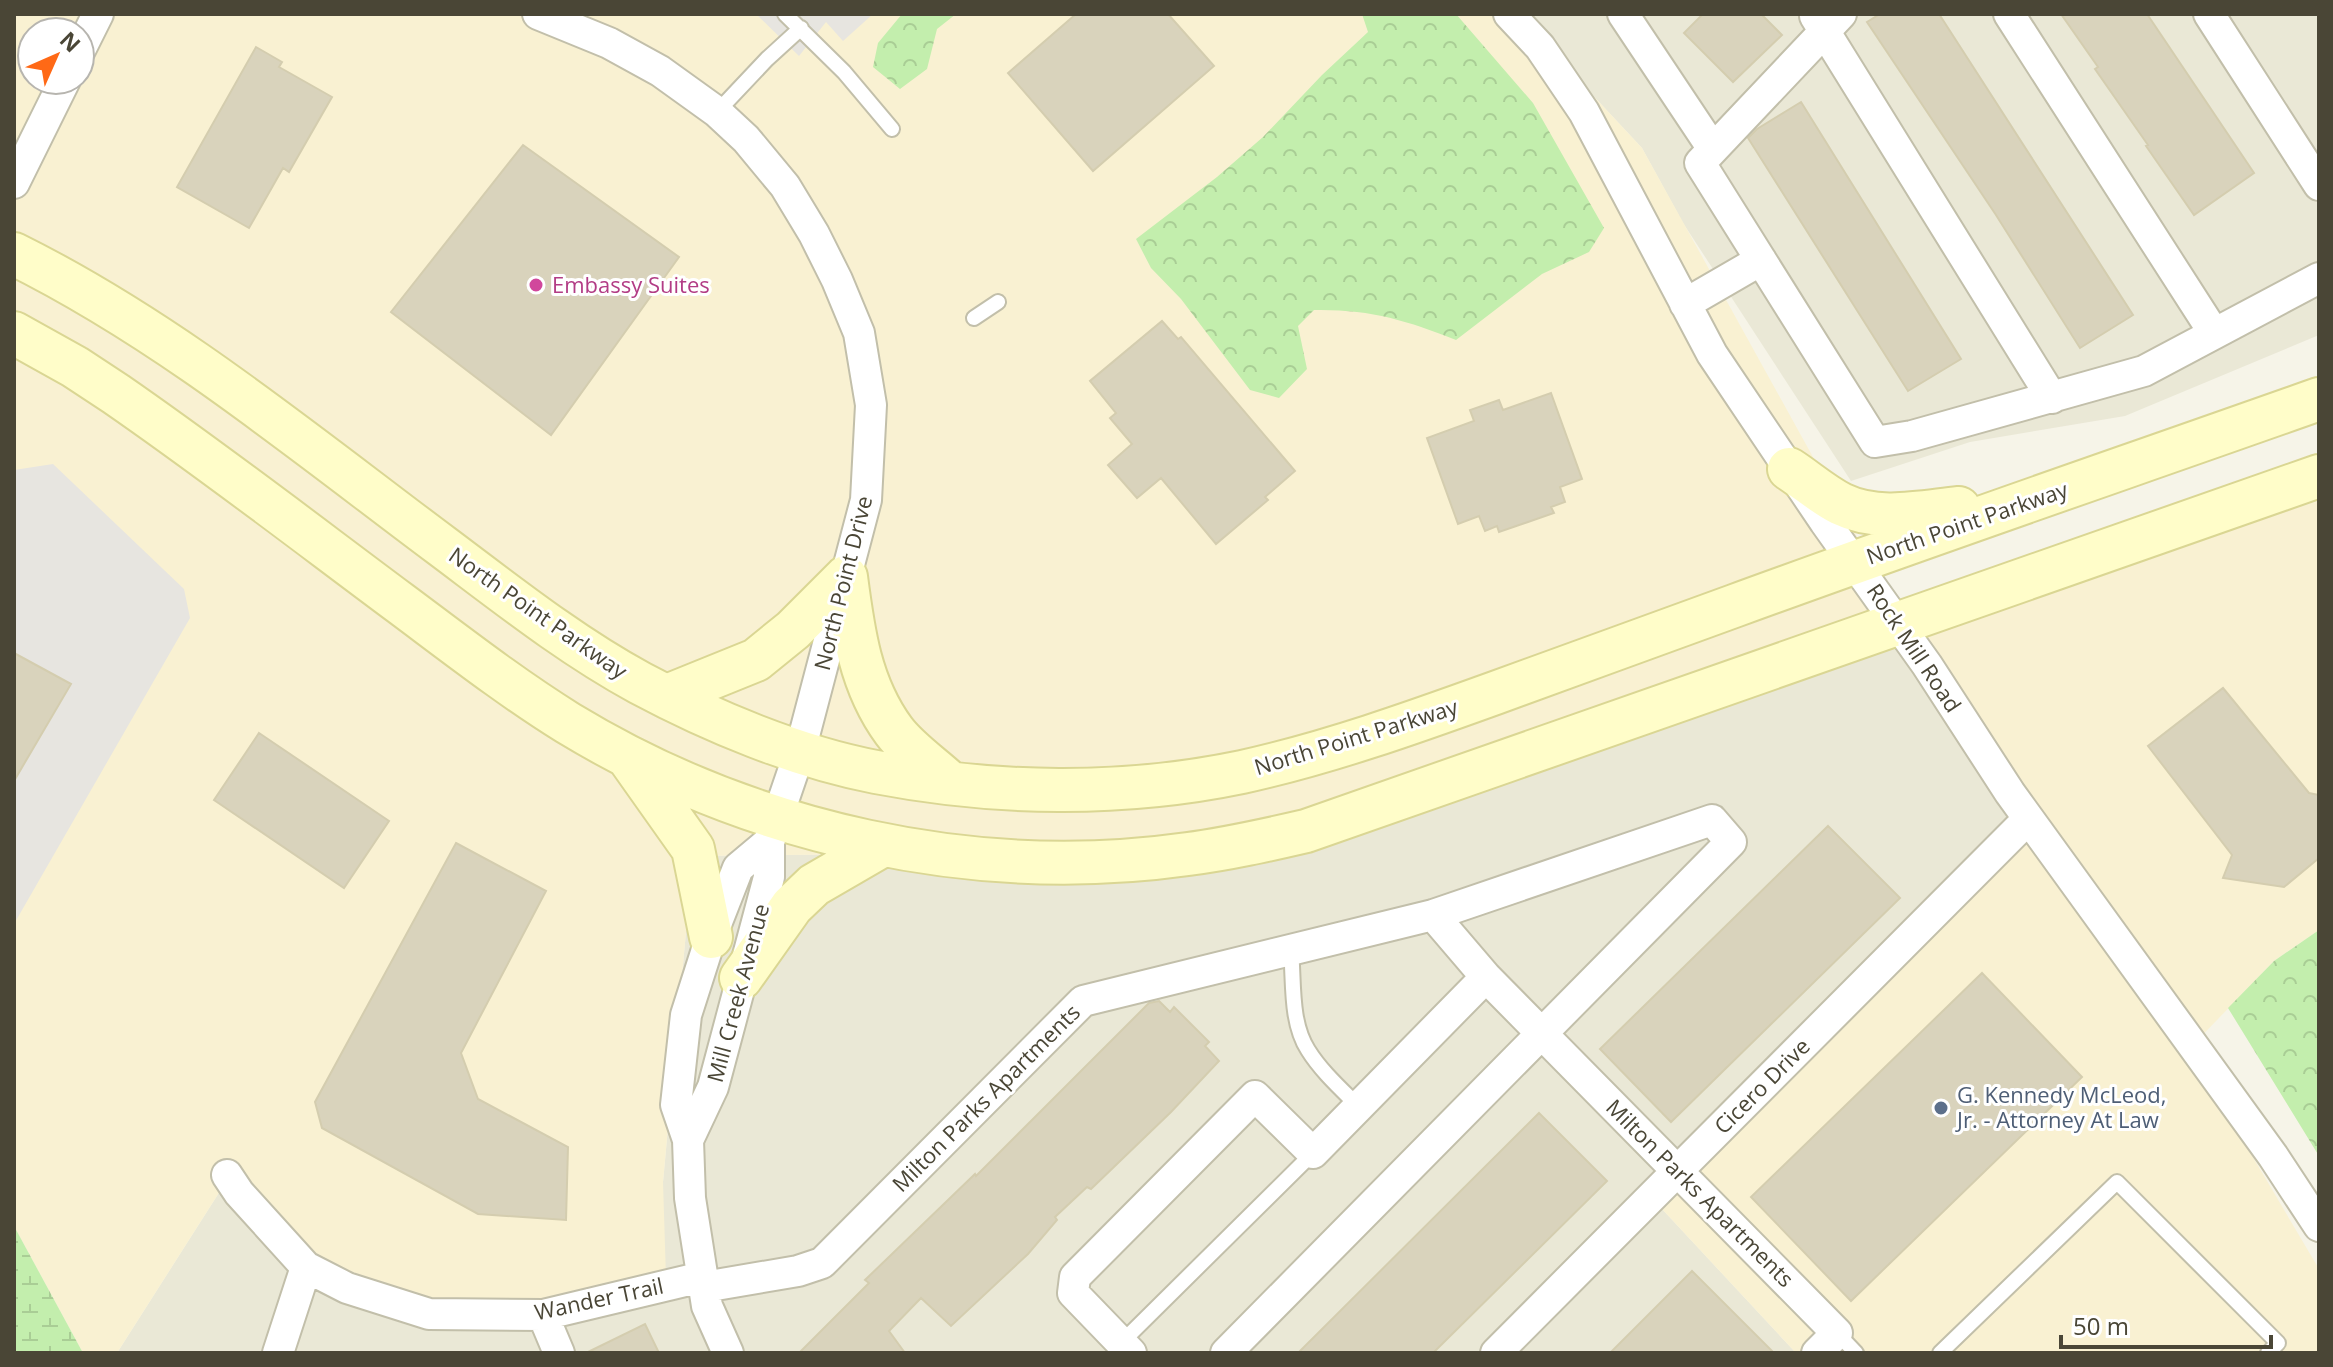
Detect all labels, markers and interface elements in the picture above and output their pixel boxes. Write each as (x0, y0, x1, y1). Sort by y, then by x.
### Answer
north arrow (16, 16, 96, 96)
text: N (54, 24, 88, 58)
place label: Embassy Suites (552, 269, 710, 299)
marker: Embassy Suites (527, 276, 545, 294)
street label: North Point Parkway (1862, 473, 2072, 571)
street label: North Point Drive (806, 492, 878, 673)
street label: North Point Parkway (443, 539, 634, 686)
street label: Rock Mill Road (1861, 577, 1969, 718)
street label: North Point Parkway (1250, 691, 1462, 781)
street label: Mill Creek Avenue (699, 900, 775, 1085)
street label: Milton Parks Apartments (885, 997, 1086, 1198)
street label: Cicero Drive (1707, 1031, 1816, 1140)
place label: G. Kennedy McLeod, Jr. - Attorney At Law (1955, 1079, 2166, 1134)
street label: Milton Parks Apartments (1600, 1092, 1801, 1293)
marker: G. Kennedy McLeod, Jr. - Attorney At Law (1932, 1099, 1950, 1117)
street label: Wander Trail (532, 1270, 666, 1326)
scale bar (2061, 1299, 2271, 1349)
text: 50 m (2073, 1309, 2129, 1342)

